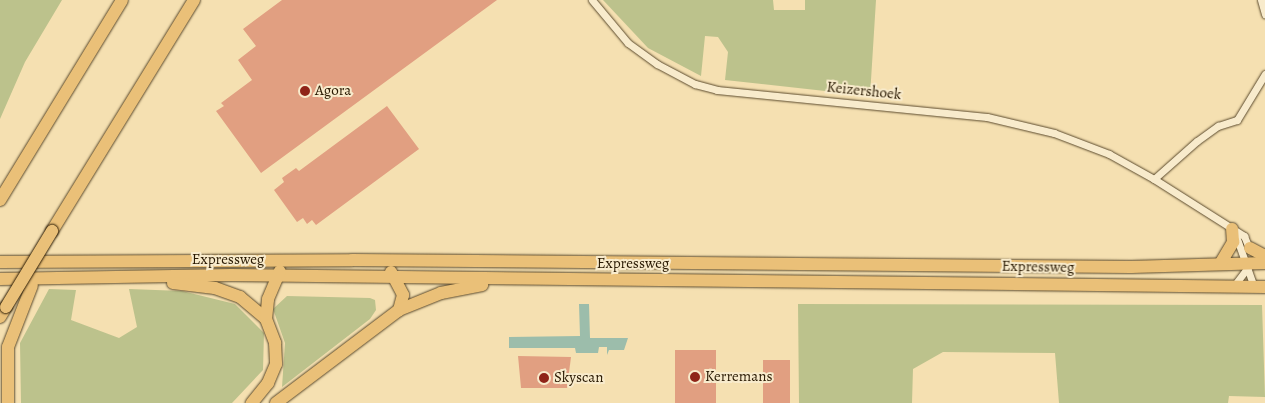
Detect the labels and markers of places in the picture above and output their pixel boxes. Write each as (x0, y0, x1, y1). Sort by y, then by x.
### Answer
place label: Agora (315, 82, 351, 100)
marker: Agora (299, 85, 311, 97)
place label: Kerremans (705, 368, 772, 386)
place label: Skyscan (554, 369, 603, 387)
marker: Kerremans (689, 371, 701, 383)
marker: Skyscan (538, 372, 550, 384)

